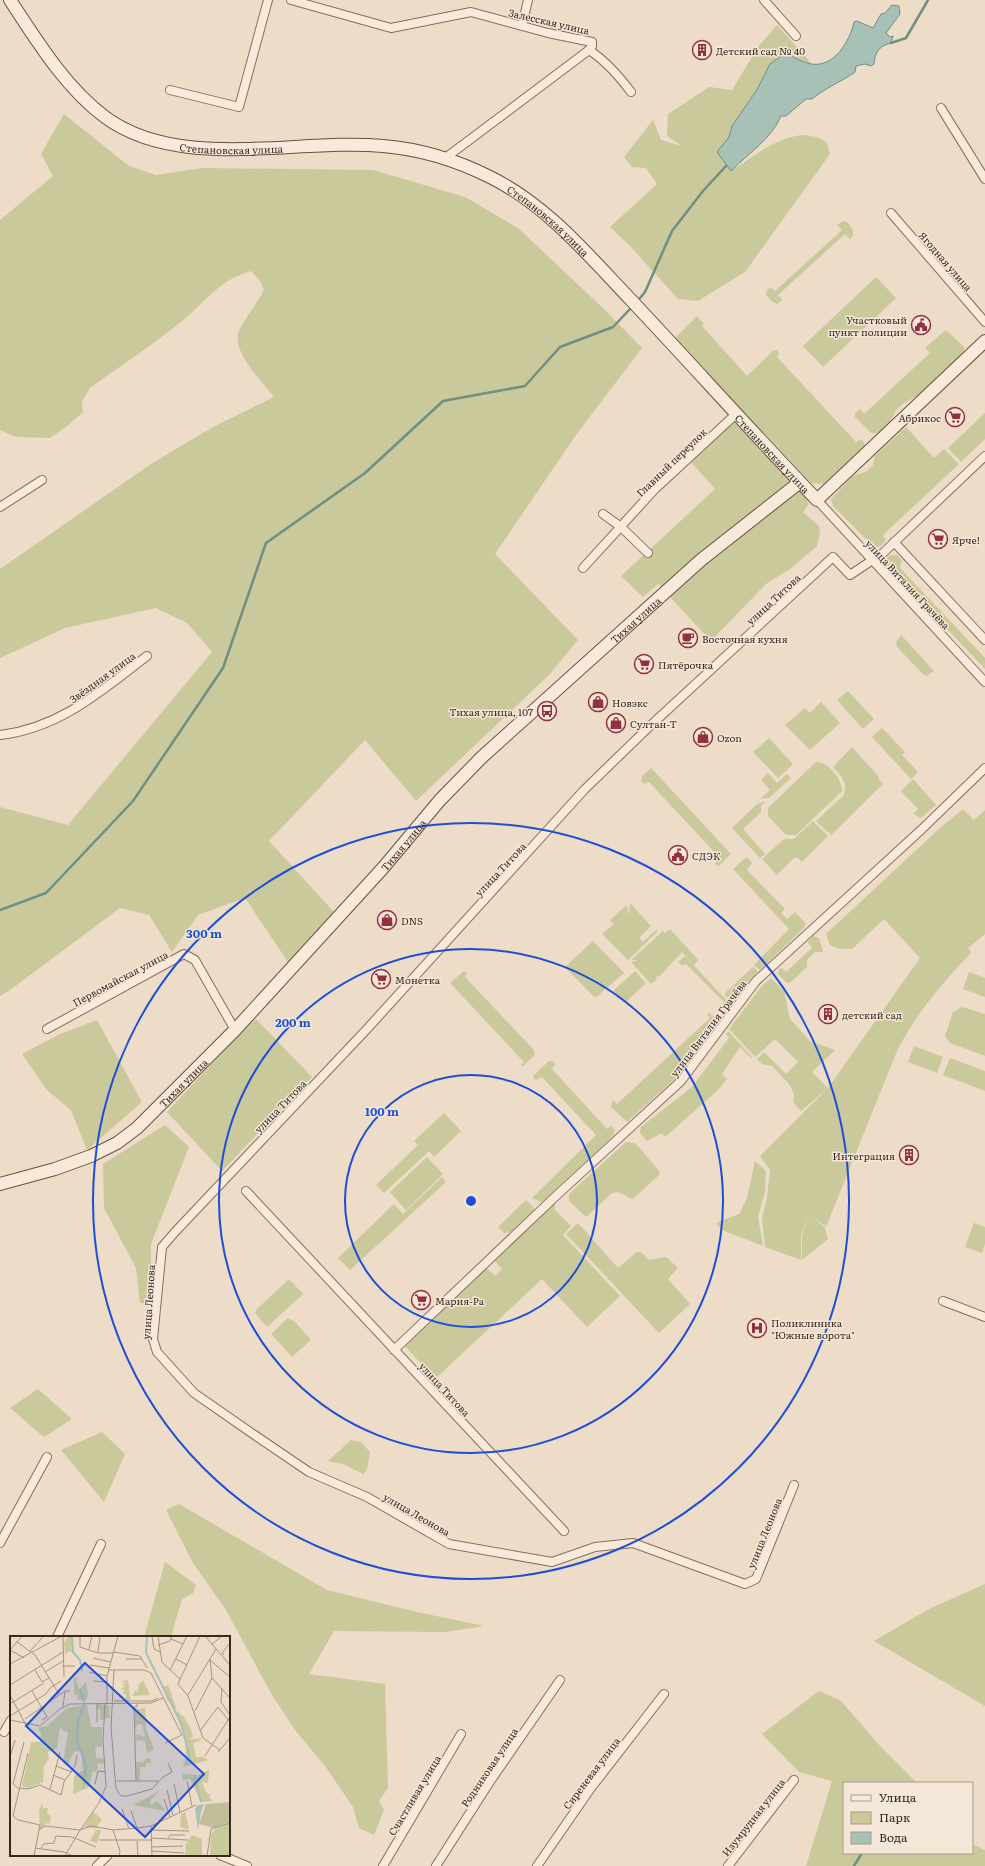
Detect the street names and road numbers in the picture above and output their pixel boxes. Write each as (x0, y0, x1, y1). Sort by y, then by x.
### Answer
street label: Залесская улица (507, 4, 592, 38)
street label: Степановская улица (179, 138, 284, 157)
street label: Степановская улица (505, 181, 593, 259)
street label: Ягодная улица (916, 228, 977, 295)
street label: Степановская улица (732, 410, 814, 497)
street label: Главный переулок (632, 424, 710, 500)
street label: улица Виталия Грачёва (862, 536, 954, 633)
street label: улица Титова (743, 570, 804, 628)
street label: Тихая улица (606, 592, 664, 646)
street label: Звёздная улица (66, 648, 139, 706)
street label: Тихая улица (377, 815, 429, 874)
street label: улица Титова (471, 838, 529, 899)
street label: Первомайская улица (70, 946, 171, 1010)
street label: улица Виталия Грачёва (666, 976, 750, 1080)
street label: Тихая улица (155, 1054, 211, 1110)
street label: улица Титова (251, 1076, 310, 1136)
street label: улица Леонова (138, 1263, 158, 1340)
street label: улица Титова (416, 1359, 474, 1420)
street label: улица Леонова (381, 1489, 454, 1540)
street label: улица Леонова (743, 1495, 785, 1571)
street label: Родниковая улица (457, 1724, 521, 1810)
street label: Сиреневая улица (559, 1733, 623, 1812)
street label: Счастливая улица (384, 1751, 444, 1838)
street label: Изумрудная улица (718, 1775, 789, 1859)

